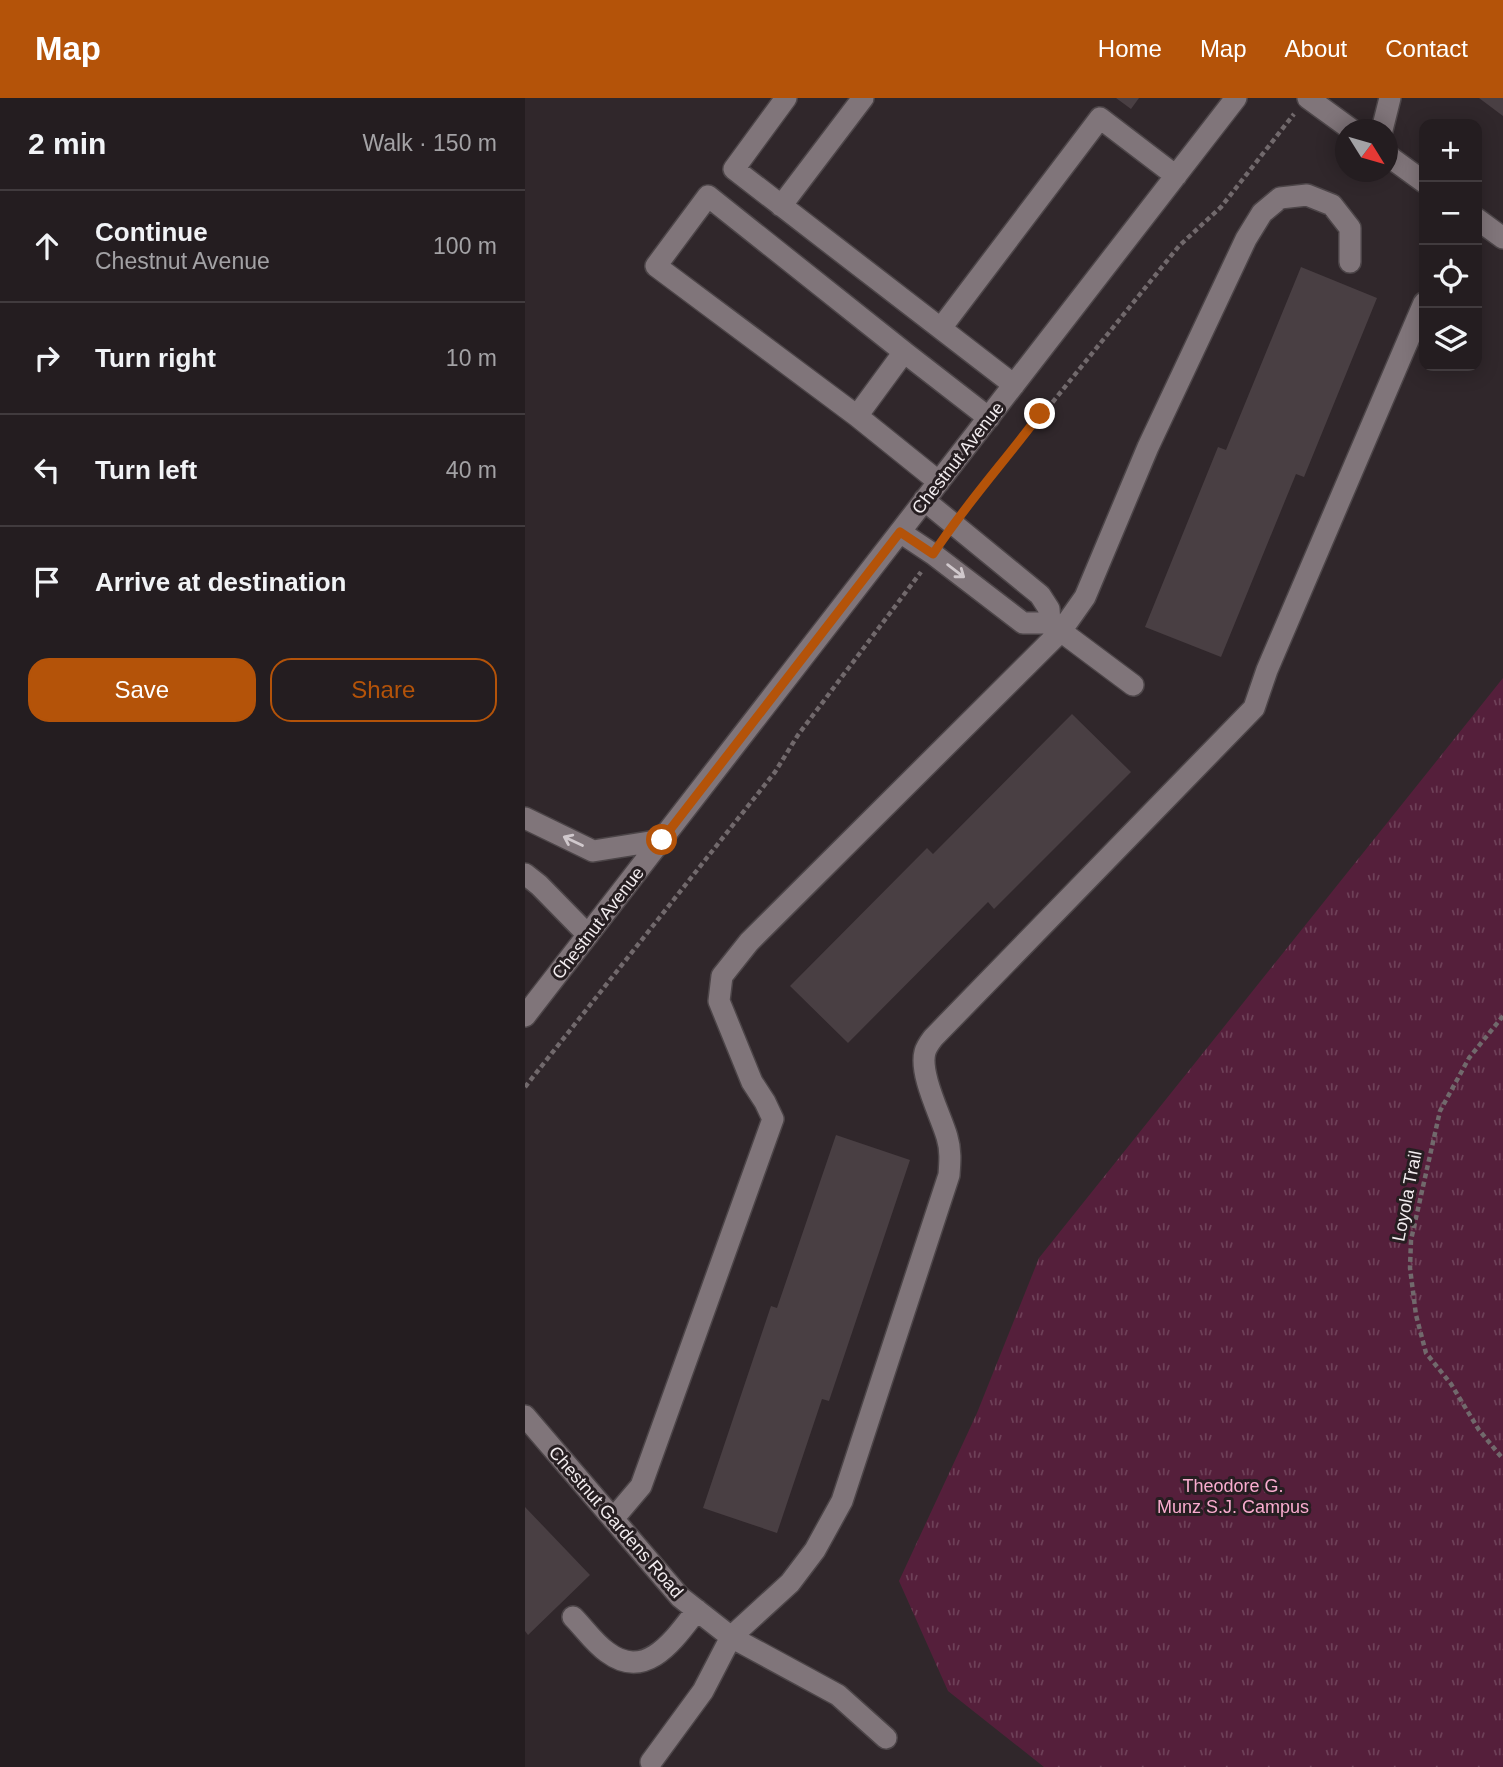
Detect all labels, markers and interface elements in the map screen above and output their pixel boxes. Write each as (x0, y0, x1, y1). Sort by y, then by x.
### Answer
text: Map (35, 30, 101, 67)
text: Home (1098, 35, 1162, 62)
text: Map (1200, 35, 1247, 62)
text: About (1285, 35, 1347, 62)
text: Contact (1385, 35, 1468, 62)
north arrow (1335, 119, 1398, 182)
map controls (1419, 119, 1482, 371)
button: + (1419, 119, 1482, 182)
text: 2 min (28, 127, 106, 160)
text: Walk · 150 m (362, 130, 497, 156)
button: − (1419, 182, 1482, 245)
text: Continue (95, 217, 208, 247)
icon: ahead (28, 227, 66, 265)
text: 100 m (433, 233, 497, 259)
button: locate (1419, 245, 1482, 308)
text: Chestnut Avenue (95, 248, 270, 274)
button: layers (1419, 308, 1482, 371)
icon: right (28, 339, 66, 377)
text: Turn right (95, 343, 216, 373)
text: 10 m (446, 345, 497, 371)
street label: Chestnut Avenue (908, 398, 1008, 518)
route end (1024, 398, 1055, 429)
icon: left (28, 451, 66, 489)
text: Turn left (95, 455, 197, 485)
text: 40 m (446, 457, 497, 483)
icon: arrive (28, 563, 66, 601)
one-way arrow (946, 564, 964, 579)
text: Arrive at destination (95, 567, 346, 597)
button: Save (28, 658, 256, 722)
button: Share (270, 658, 497, 722)
route start (646, 824, 677, 855)
one-way arrow (562, 834, 584, 847)
street label: Chestnut Avenue (548, 863, 648, 983)
street label: Loyola Trail (1388, 1149, 1426, 1243)
street label: Chestnut Gardens Road (545, 1442, 687, 1602)
park label: Theodore G. Munz S.J. Campus (1157, 1476, 1309, 1517)

